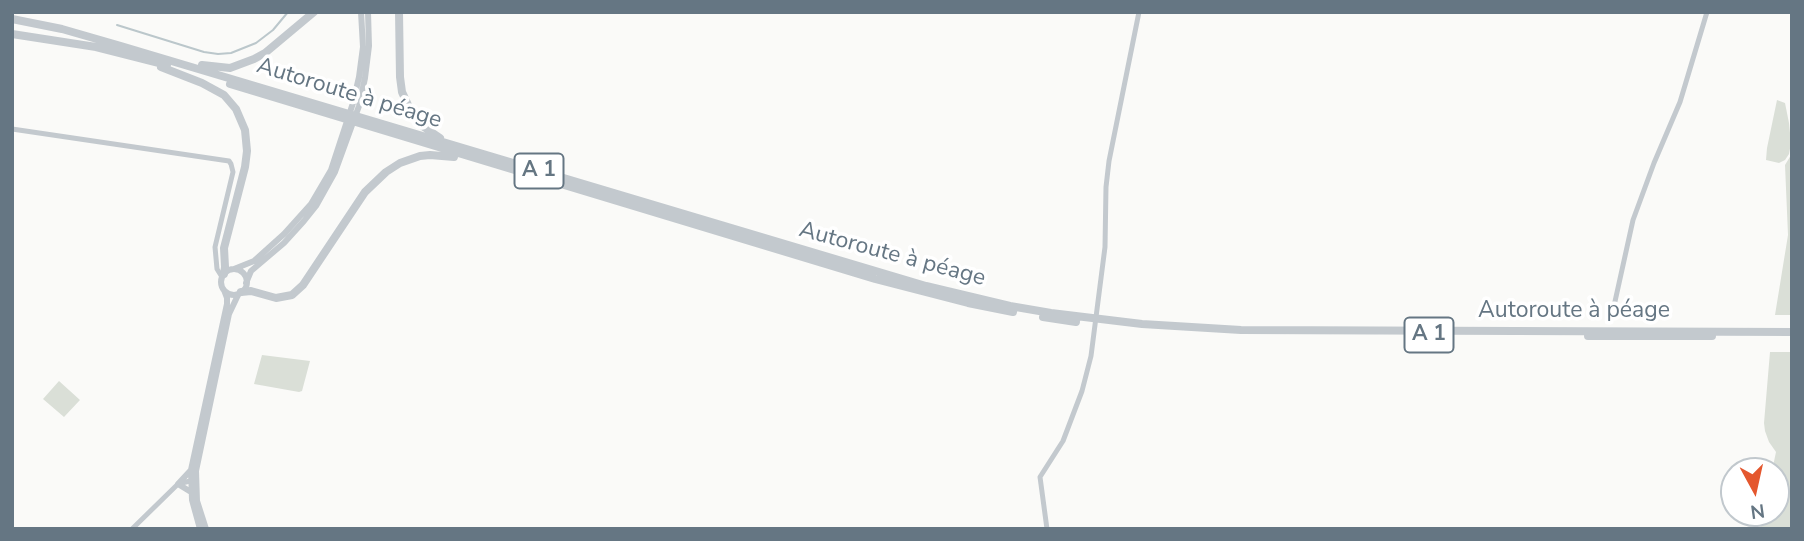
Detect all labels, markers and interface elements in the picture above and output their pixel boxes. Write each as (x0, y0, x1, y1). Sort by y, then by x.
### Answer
street label: Autoroute à péage (253, 53, 445, 135)
road number: A 1 (514, 154, 564, 188)
street label: Autoroute à péage (796, 217, 988, 293)
street label: Autoroute à péage (1478, 297, 1670, 325)
road number: A 1 (1404, 318, 1454, 352)
north arrow (1720, 457, 1790, 527)
text: N (1749, 497, 1766, 525)

